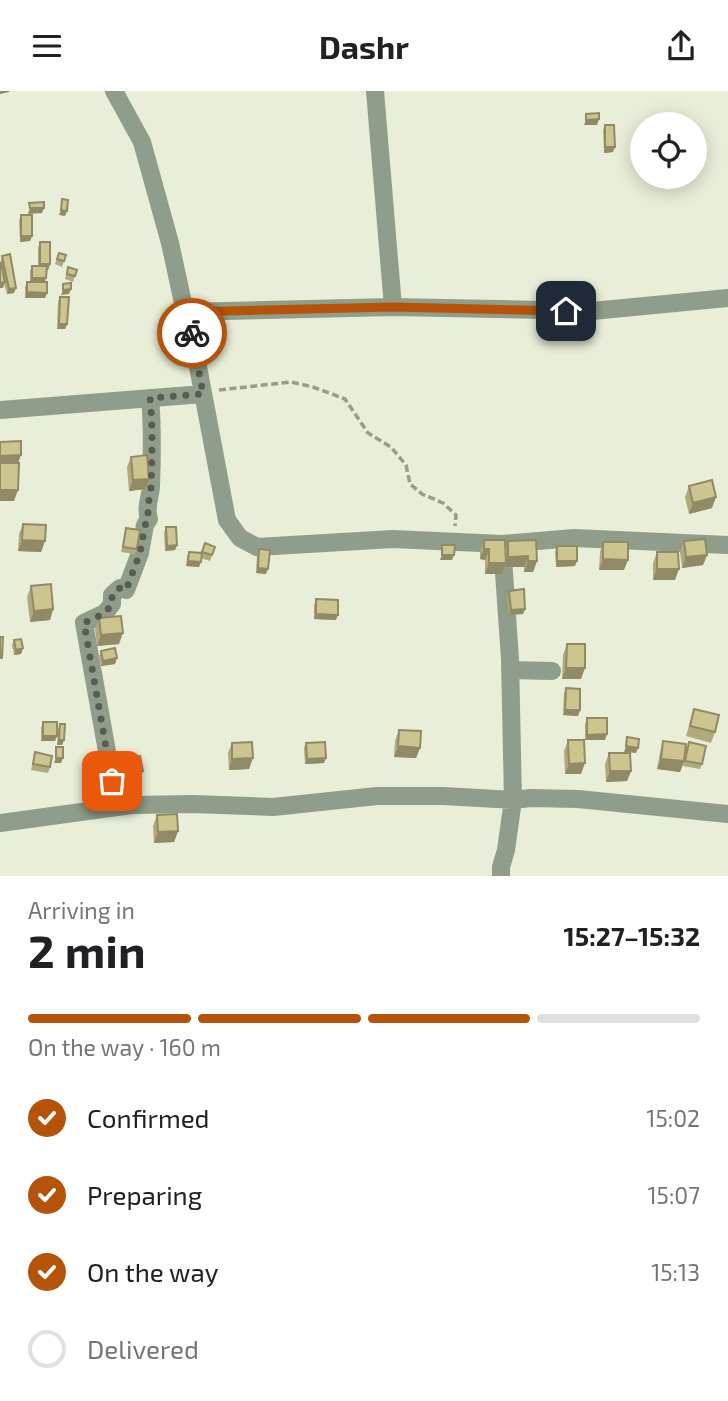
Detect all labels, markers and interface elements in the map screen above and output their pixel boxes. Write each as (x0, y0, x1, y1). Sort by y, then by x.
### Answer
icon: menu (28, 27, 66, 65)
text: Dashr (319, 27, 409, 65)
icon: share (662, 27, 700, 65)
map controls (630, 112, 707, 189)
button: locate (630, 112, 707, 189)
pin (536, 281, 596, 341)
icon: home (547, 292, 585, 330)
courier (157, 298, 227, 368)
icon: bike (173, 314, 211, 352)
pin (82, 751, 142, 811)
icon: bag (93, 762, 131, 800)
text: Arriving in (28, 896, 135, 924)
text: 15:27–15:32 (564, 920, 700, 951)
text: 2 min (28, 922, 146, 977)
text: On the way · 160 m (28, 1033, 221, 1061)
icon: check (28, 1099, 66, 1137)
text: Confirmed (87, 1102, 210, 1133)
text: 15:02 (646, 1104, 700, 1132)
icon: check (28, 1176, 66, 1214)
text: Preparing (87, 1179, 202, 1210)
text: 15:07 (647, 1181, 700, 1209)
icon: check (28, 1253, 66, 1291)
text: On the way (87, 1256, 218, 1287)
text: 15:13 (651, 1258, 700, 1286)
text: Delivered (87, 1333, 199, 1364)

